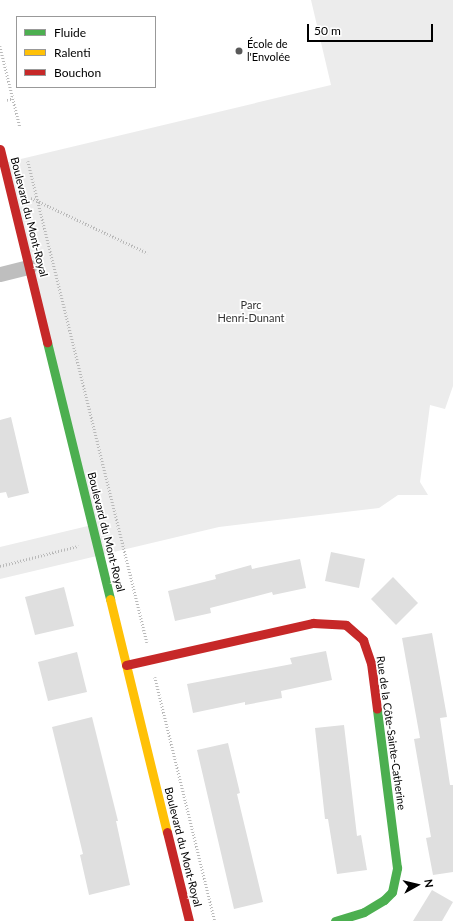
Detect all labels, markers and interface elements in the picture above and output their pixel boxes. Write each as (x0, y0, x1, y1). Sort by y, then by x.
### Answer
legend (16, 16, 156, 88)
scale bar (309, 16, 435, 42)
text: 50 m (314, 23, 341, 38)
text: Fluide (54, 25, 86, 40)
place label: École de l'Envolée (247, 38, 290, 64)
text: Ralenti (54, 45, 91, 60)
marker: École de l'Envolée (234, 46, 244, 56)
text: Bouchon (54, 65, 101, 80)
street label: Boulevard du Mont-Royal (8, 156, 50, 278)
park label: Parc Henri-Dunant (218, 299, 284, 325)
street label: Boulevard du Mont-Royal (85, 471, 127, 593)
street label: Rue de la Côte-Sainte-Catherine (374, 655, 408, 811)
street label: Boulevard du Mont-Royal (162, 786, 204, 908)
north arrow (397, 865, 437, 905)
text: N (422, 878, 436, 888)

